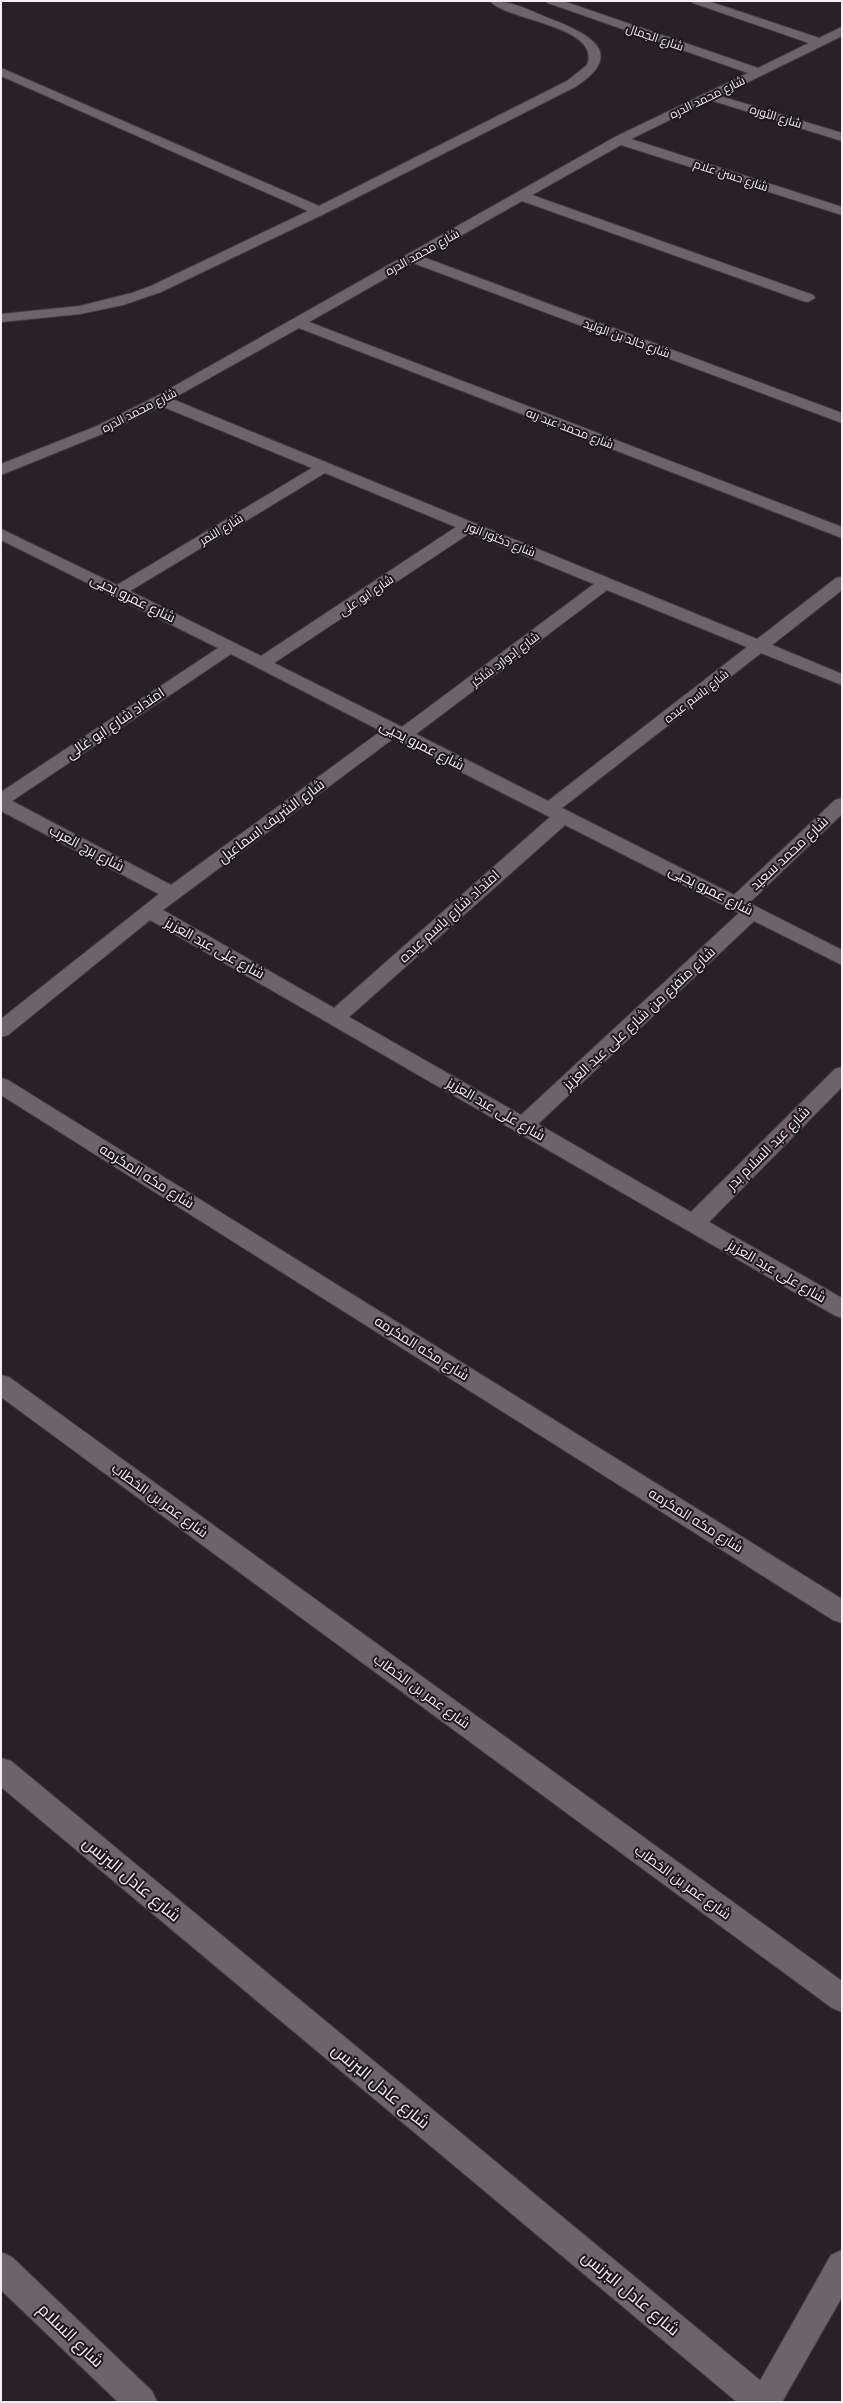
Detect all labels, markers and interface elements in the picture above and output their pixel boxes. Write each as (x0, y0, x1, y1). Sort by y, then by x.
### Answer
street label: شارع الجمال (624, 20, 686, 55)
street label: شارع محمد الدره (667, 72, 748, 123)
street label: شارع الثوره (748, 101, 804, 132)
street label: شارع حسن علام (692, 156, 770, 195)
street label: شارع محمد الدره (382, 226, 462, 279)
street label: شارع خالد بن الوليد (581, 315, 672, 362)
street label: شارع محمد الدره (99, 385, 180, 436)
street label: شارع محمد عبد ربه (524, 404, 616, 453)
street label: شارع النمر (196, 510, 246, 549)
street label: شارع دكتور انور (463, 518, 538, 561)
street label: شارع عمرو يحيى (87, 570, 179, 626)
street label: شارع ابو على (336, 571, 397, 620)
street label: شارع إدوارد شاكر (467, 628, 543, 691)
street label: شارع باسم عبده (661, 666, 732, 727)
street label: امتداد شارع ابو غالى (62, 683, 168, 763)
street label: شارع عمرو يحيى (377, 716, 467, 774)
street label: شارع الشريف اسماعيل (214, 775, 328, 867)
street label: شارع محمد سعيد (746, 812, 832, 894)
street label: شارع برج العرب (46, 821, 128, 875)
street label: شارع عمرو يحيى (666, 861, 756, 919)
street label: امتداد شارع باسم عبده (395, 866, 504, 967)
street label: شارع على عبد العزيز (161, 913, 268, 983)
street label: شارع متفرع من شارع على عبد العزيز (558, 943, 719, 1094)
street label: شارع على عبد العزيز (443, 1073, 548, 1144)
street label: شارع عبد السلام بدر (722, 1102, 814, 1195)
street label: شارع مكه المكرمه (96, 1140, 198, 1212)
street label: شارع على عبد العزيز (724, 1235, 829, 1306)
street label: شارع مكه المكرمه (371, 1312, 473, 1384)
street label: شارع عمر بن الخطاب (108, 1459, 212, 1541)
street label: شارع مكه المكرمه (645, 1484, 747, 1556)
street label: شارع عمر بن الخطاب (370, 1650, 474, 1732)
street label: شارع عادل البرنس (78, 1832, 185, 1927)
street label: شارع عمر بن الخطاب (631, 1841, 735, 1923)
street label: شارع عادل البرنس (327, 2039, 434, 2134)
street label: شارع عادل البرنس (577, 2246, 684, 2341)
street label: شارع السلام (33, 2299, 108, 2373)

